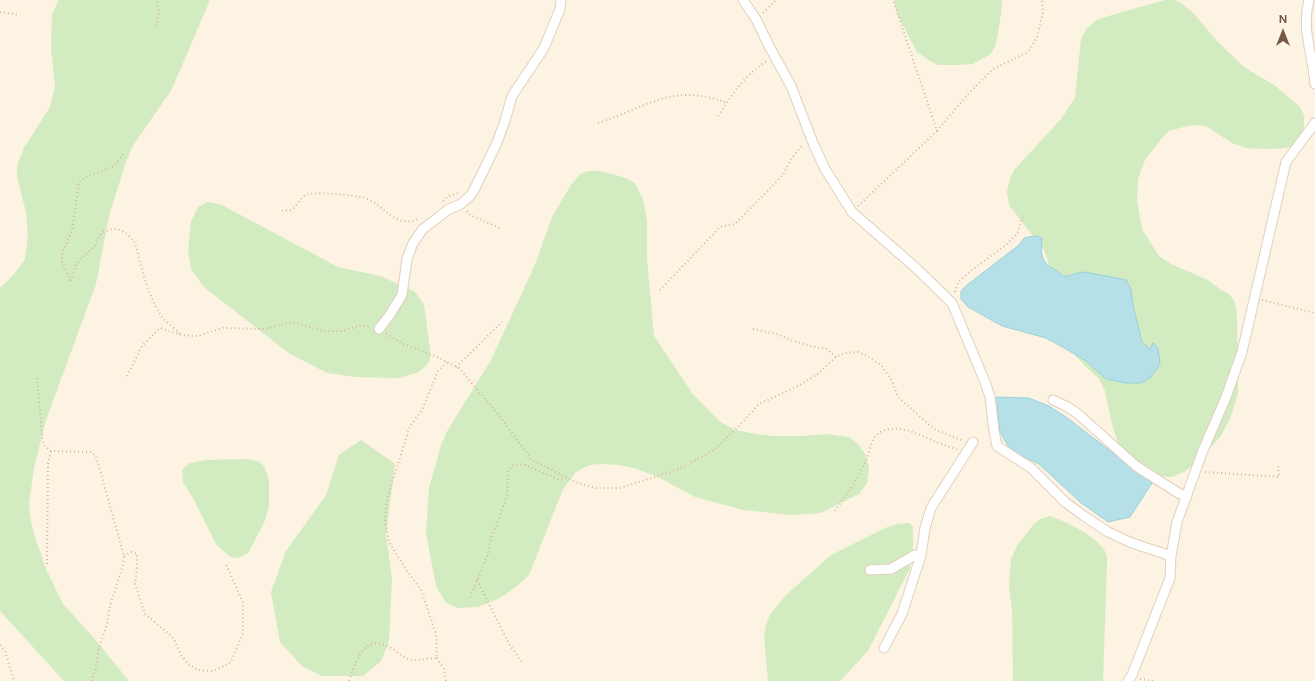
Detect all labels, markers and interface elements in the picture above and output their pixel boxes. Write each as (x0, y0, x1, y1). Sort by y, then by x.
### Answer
north arrow (1263, 12, 1303, 52)
text: N (1279, 13, 1287, 26)

